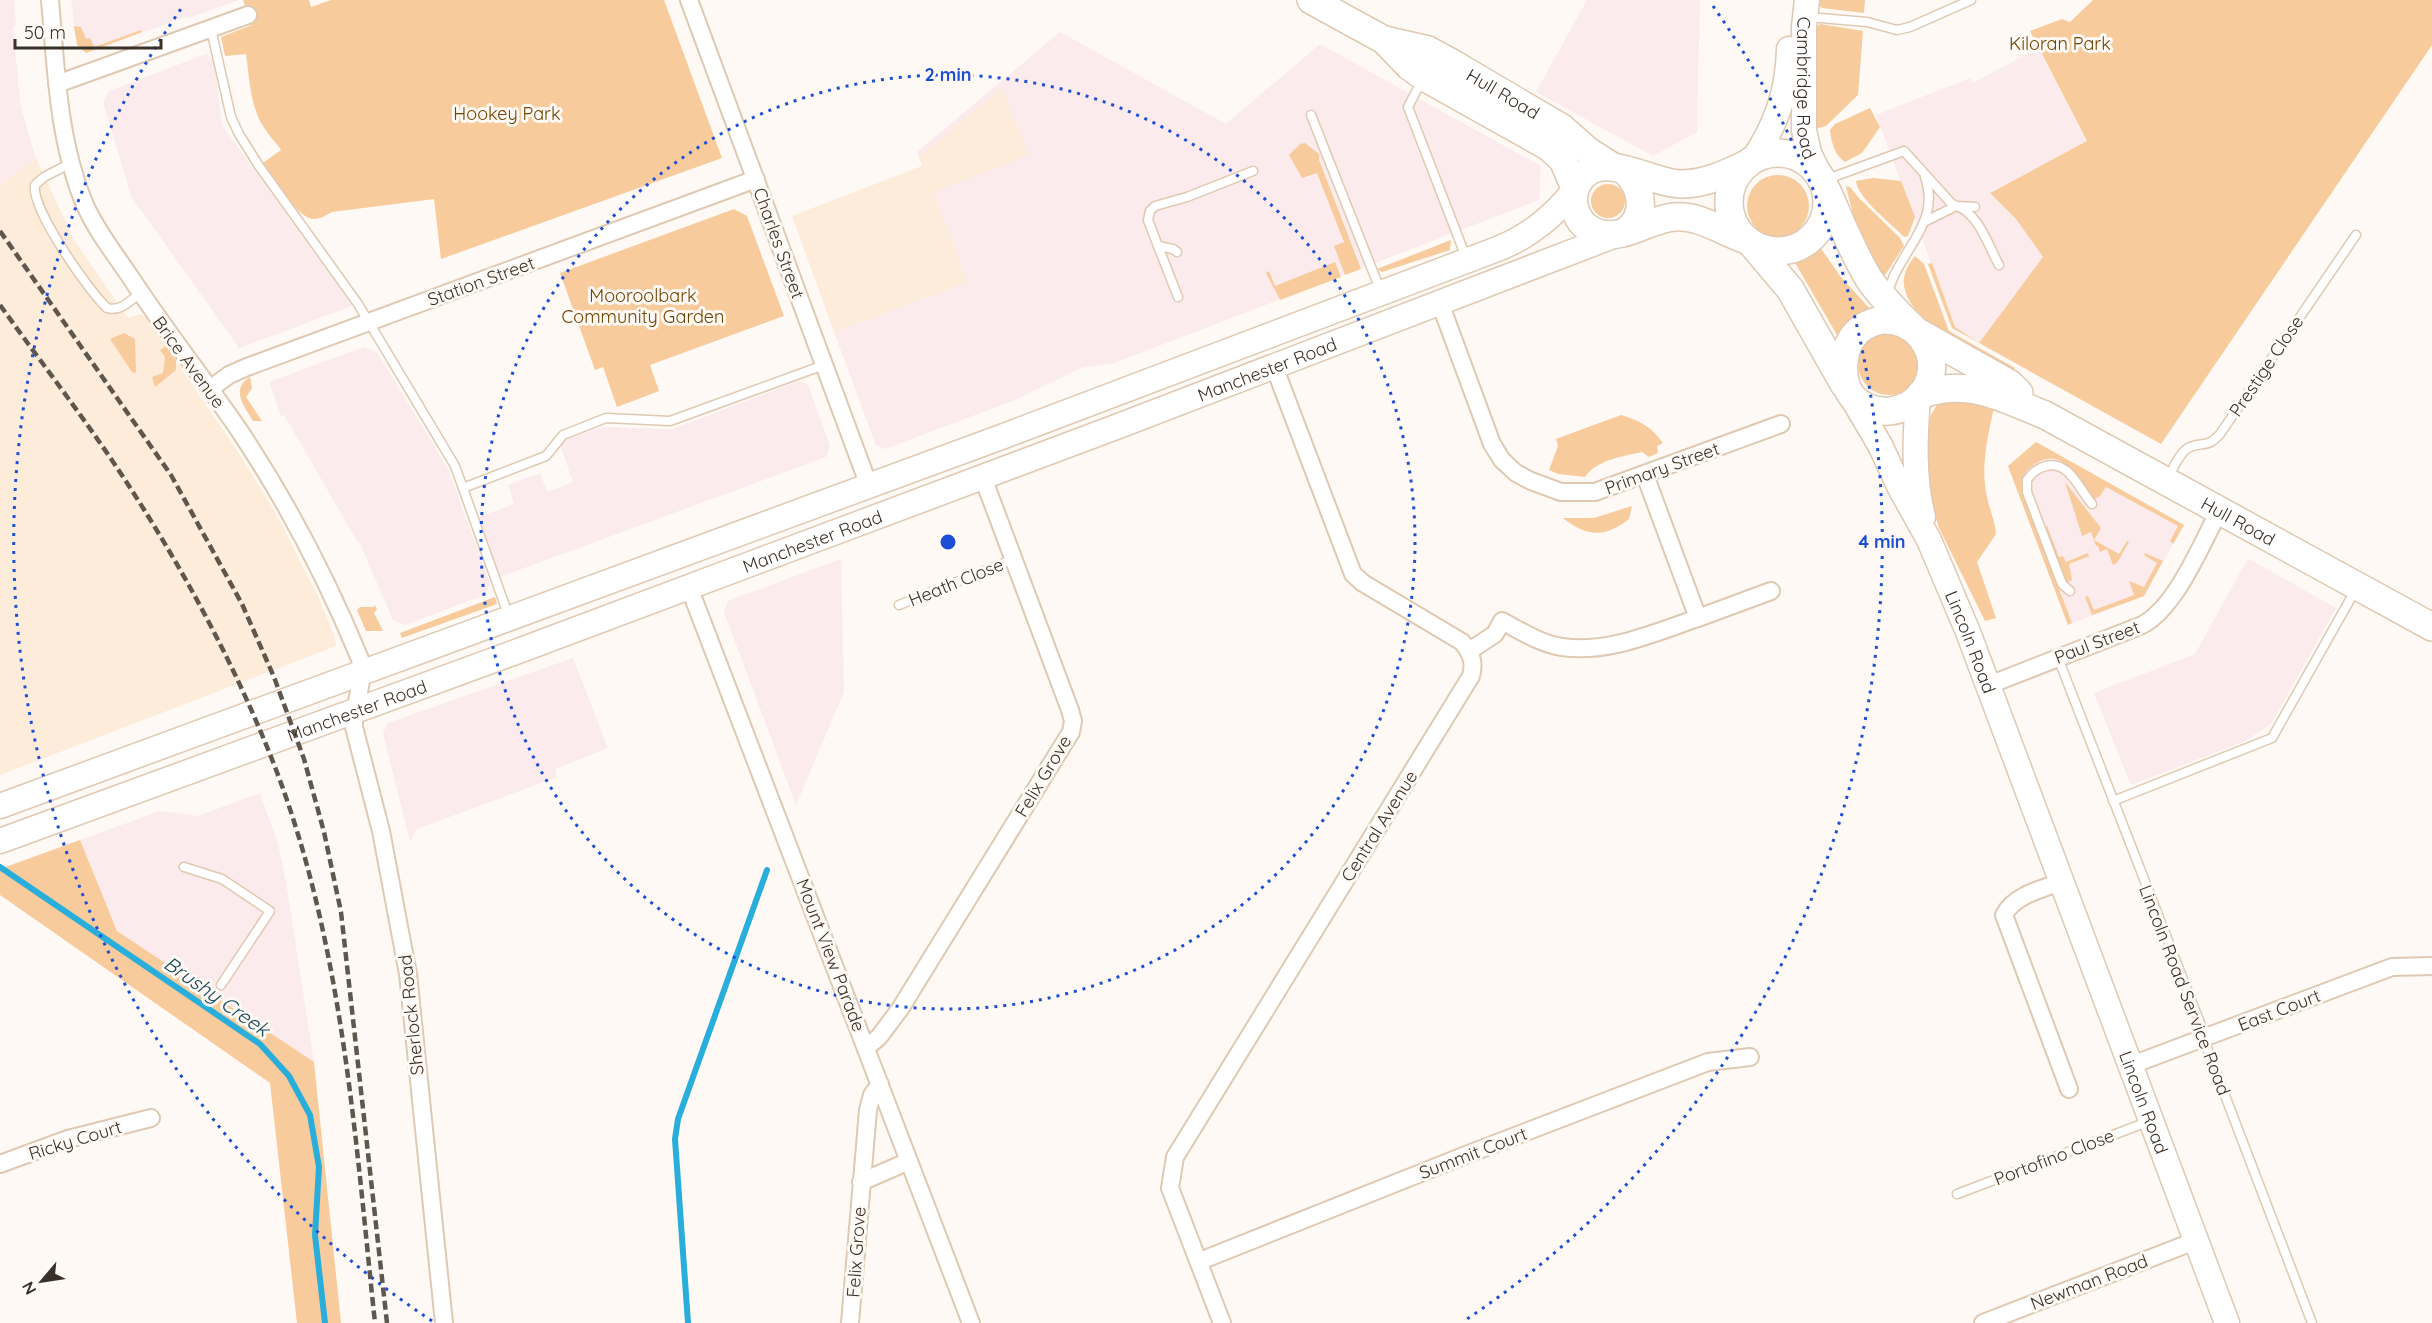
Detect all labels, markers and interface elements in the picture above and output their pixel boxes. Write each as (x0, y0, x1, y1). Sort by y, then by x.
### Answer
scale bar (15, 12, 160, 50)
street label: Cambridge Road (1792, 15, 1822, 163)
text: 50 m (24, 21, 66, 44)
park label: Kiloran Park (2009, 32, 2111, 55)
text: 2 min (925, 63, 971, 86)
street label: Hull Road (1462, 63, 1544, 124)
park label: Hookey Park (453, 102, 561, 125)
street label: Charles Street (748, 184, 810, 302)
street label: Station Street (424, 251, 538, 311)
park label: Mooroolbark Community Garden (562, 284, 724, 328)
street label: Brice Avenue (148, 311, 230, 413)
street label: Prestige Close (2224, 311, 2308, 421)
street label: Manchester Road (1194, 332, 1340, 406)
street label: Primary Street (1602, 437, 1722, 499)
street label: Hull Road (2197, 491, 2280, 551)
street label: Manchester Road (739, 504, 885, 577)
text: 4 min (1858, 530, 1906, 553)
centre of rings (938, 532, 958, 552)
street label: Heath Close (905, 553, 1007, 611)
street label: Lincoln Road (1940, 587, 2001, 696)
street label: Paul Street (2051, 615, 2143, 669)
street label: Manchester Road (284, 674, 430, 746)
street label: Felix Grove (1010, 731, 1076, 821)
street label: Central Avenue (1336, 766, 1422, 886)
street label: Mount View Parade (791, 875, 871, 1035)
street label: Lincoln Road Service Road (2134, 881, 2236, 1099)
water label: Brushy Creek (159, 950, 277, 1043)
street label: Sherlock Road (393, 954, 429, 1076)
street label: East Court (2235, 984, 2323, 1036)
street label: Lincoln Road (2114, 1048, 2174, 1157)
street label: Ricky Court (26, 1115, 124, 1165)
street label: Summit Court (1416, 1122, 1530, 1184)
street label: Portofino Close (1991, 1124, 2117, 1190)
street label: Felix Grove (841, 1206, 871, 1298)
street label: Newman Road (2027, 1249, 2151, 1315)
north arrow (12, 1251, 72, 1311)
text: N (17, 1278, 40, 1298)

